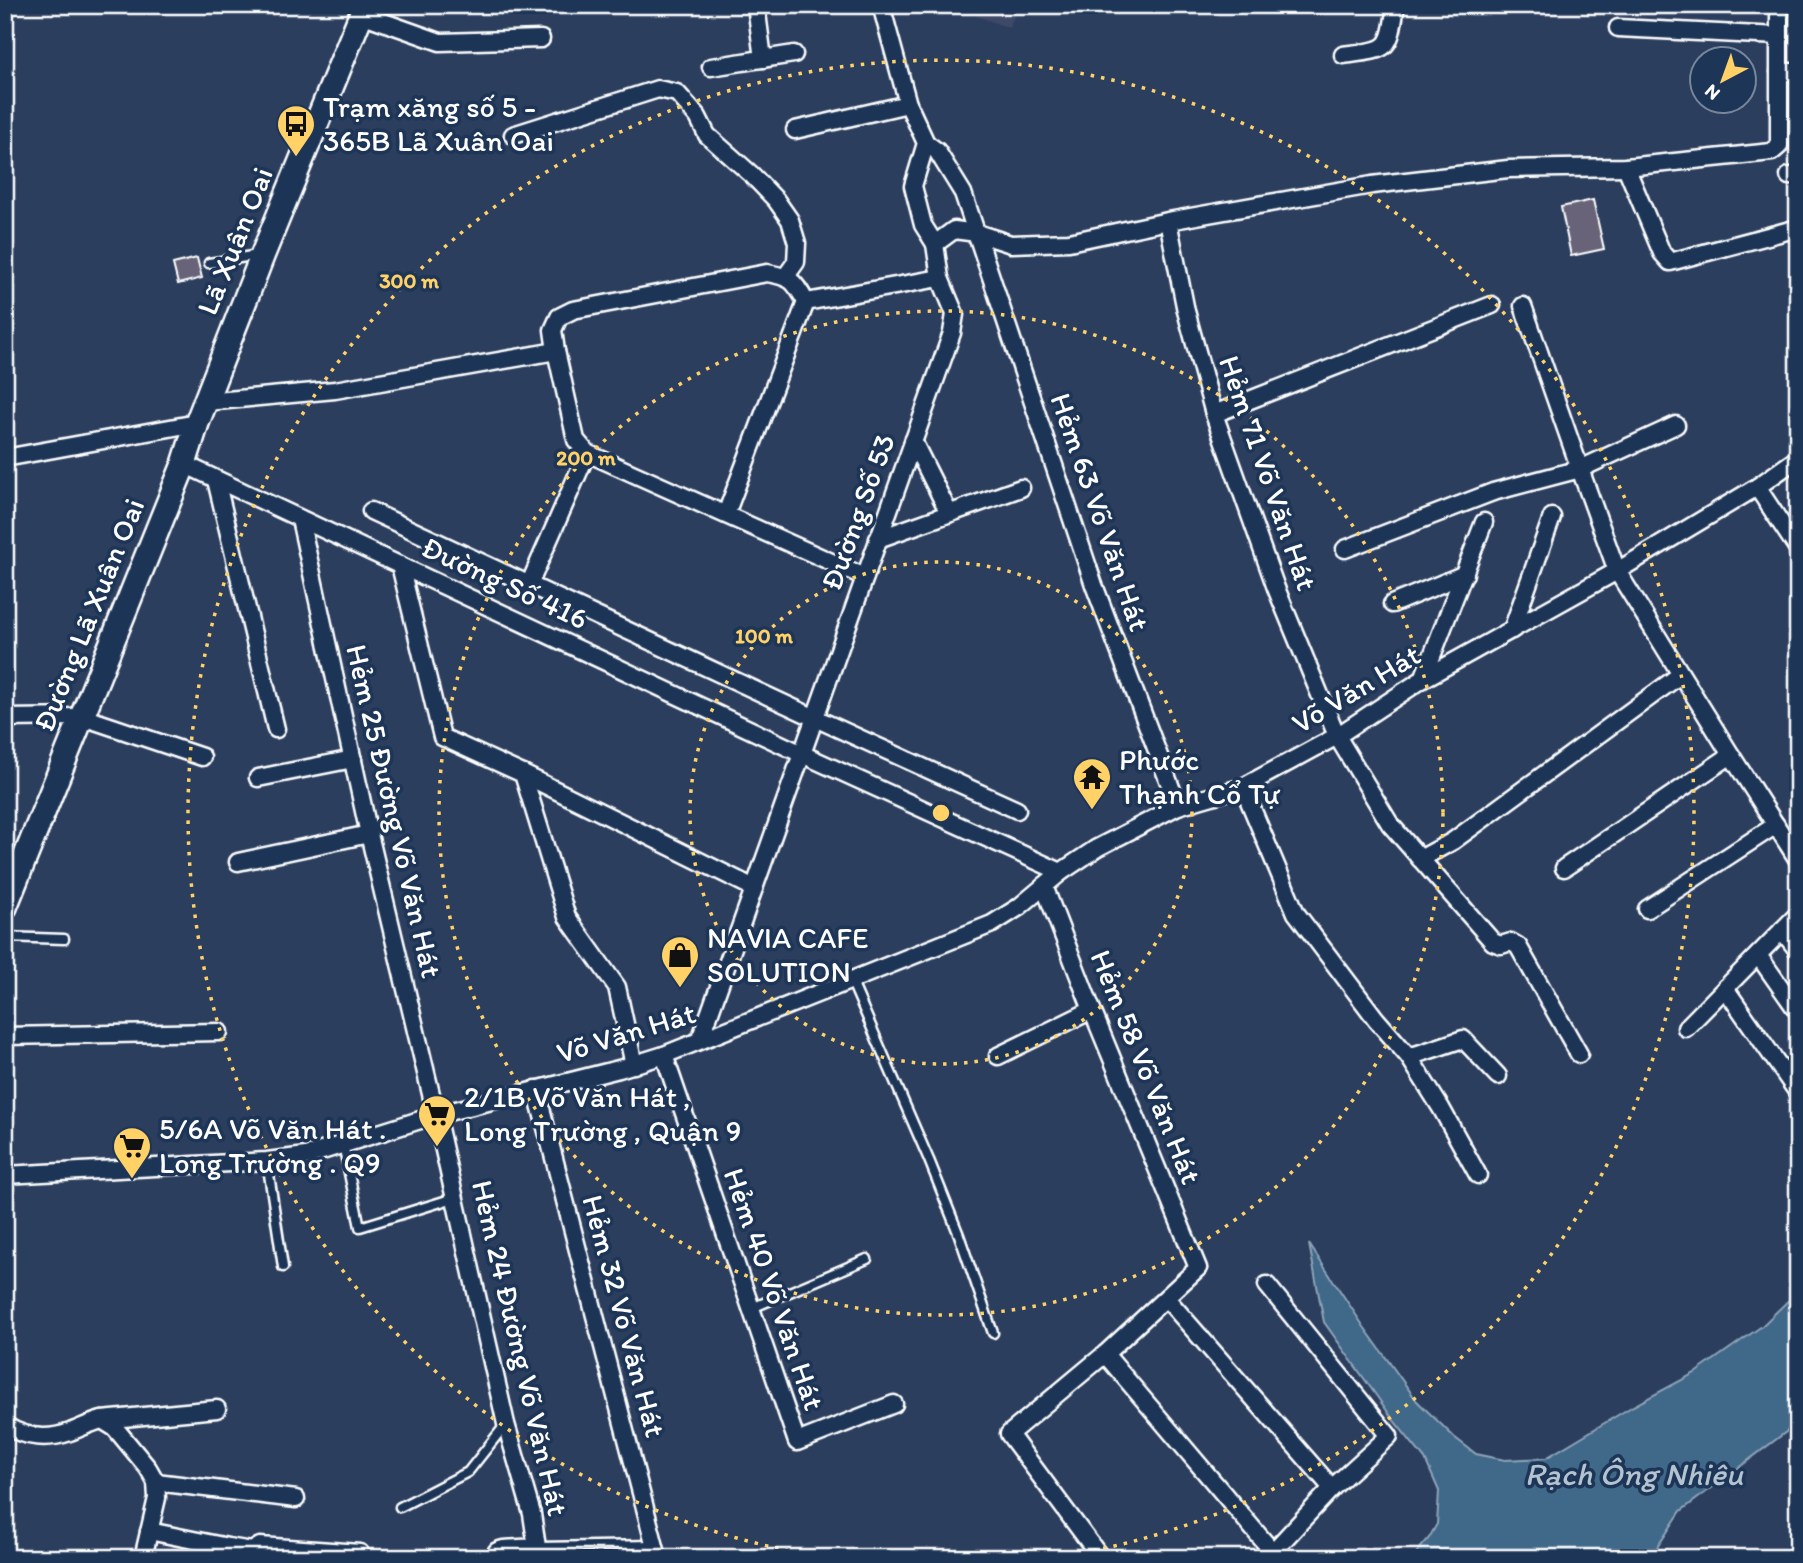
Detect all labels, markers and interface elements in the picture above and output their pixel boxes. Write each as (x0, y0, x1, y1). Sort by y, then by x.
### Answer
north arrow (1688, 46, 1758, 116)
text: N (1700, 80, 1725, 105)
place label: Trạm xăng số 5 - 365B Lã Xuân Oai (323, 88, 554, 159)
bus stop icon: Trạm xăng số 5 - 365B Lã Xuân Oai (275, 103, 317, 158)
street label: Lã Xuân Oai (188, 162, 281, 320)
text: 300 m (379, 268, 439, 293)
street label: Hẻm 71 Võ Văn Hát (1211, 351, 1326, 595)
street label: Hẻm 63 Võ Văn Hát (1042, 388, 1159, 636)
street label: Đường Số 53 (812, 429, 903, 595)
text: 200 m (556, 445, 616, 470)
street label: Đường Lã Xuân Oai (25, 493, 152, 737)
street label: Đường Số 416 (416, 528, 594, 637)
text: 100 m (735, 623, 793, 648)
street label: Võ Văn Hát (1285, 636, 1427, 741)
street label: Hẻm 25 Đường Võ Văn Hát (338, 641, 451, 981)
place label: Phước Thạnh Cổ Tự (1119, 741, 1281, 812)
temple icon: Phước Thạnh Cổ Tự (1071, 756, 1113, 811)
centre of rings (929, 801, 953, 825)
place label: NAVIA CAFE SOLUTION (707, 919, 869, 990)
shop icon: NAVIA CAFE SOLUTION (659, 934, 701, 989)
street label: Hẻm 58 Võ Văn Hát (1083, 944, 1210, 1189)
street label: Võ Văn Hát (552, 994, 700, 1071)
place label: 2/1B Võ Văn Hát , Long Trường , Quận 9 (464, 1078, 741, 1149)
supermarket icon: 2/1B Võ Văn Hát , Long Trường , Quận 9 (416, 1093, 458, 1148)
place label: 5/6A Võ Văn Hát . Long Trường . Q9 (159, 1110, 387, 1181)
supermarket icon: 5/6A Võ Văn Hát . Long Trường . Q9 (111, 1125, 153, 1180)
street label: Hẻm 40 Võ Văn Hát (716, 1163, 833, 1415)
street label: Hẻm 24 Đường Võ Văn Hát (464, 1177, 577, 1519)
street label: Hẻm 32 Võ Văn Hát (574, 1191, 675, 1441)
water label: Rạch Ông Nhiêu (1525, 1455, 1744, 1493)

